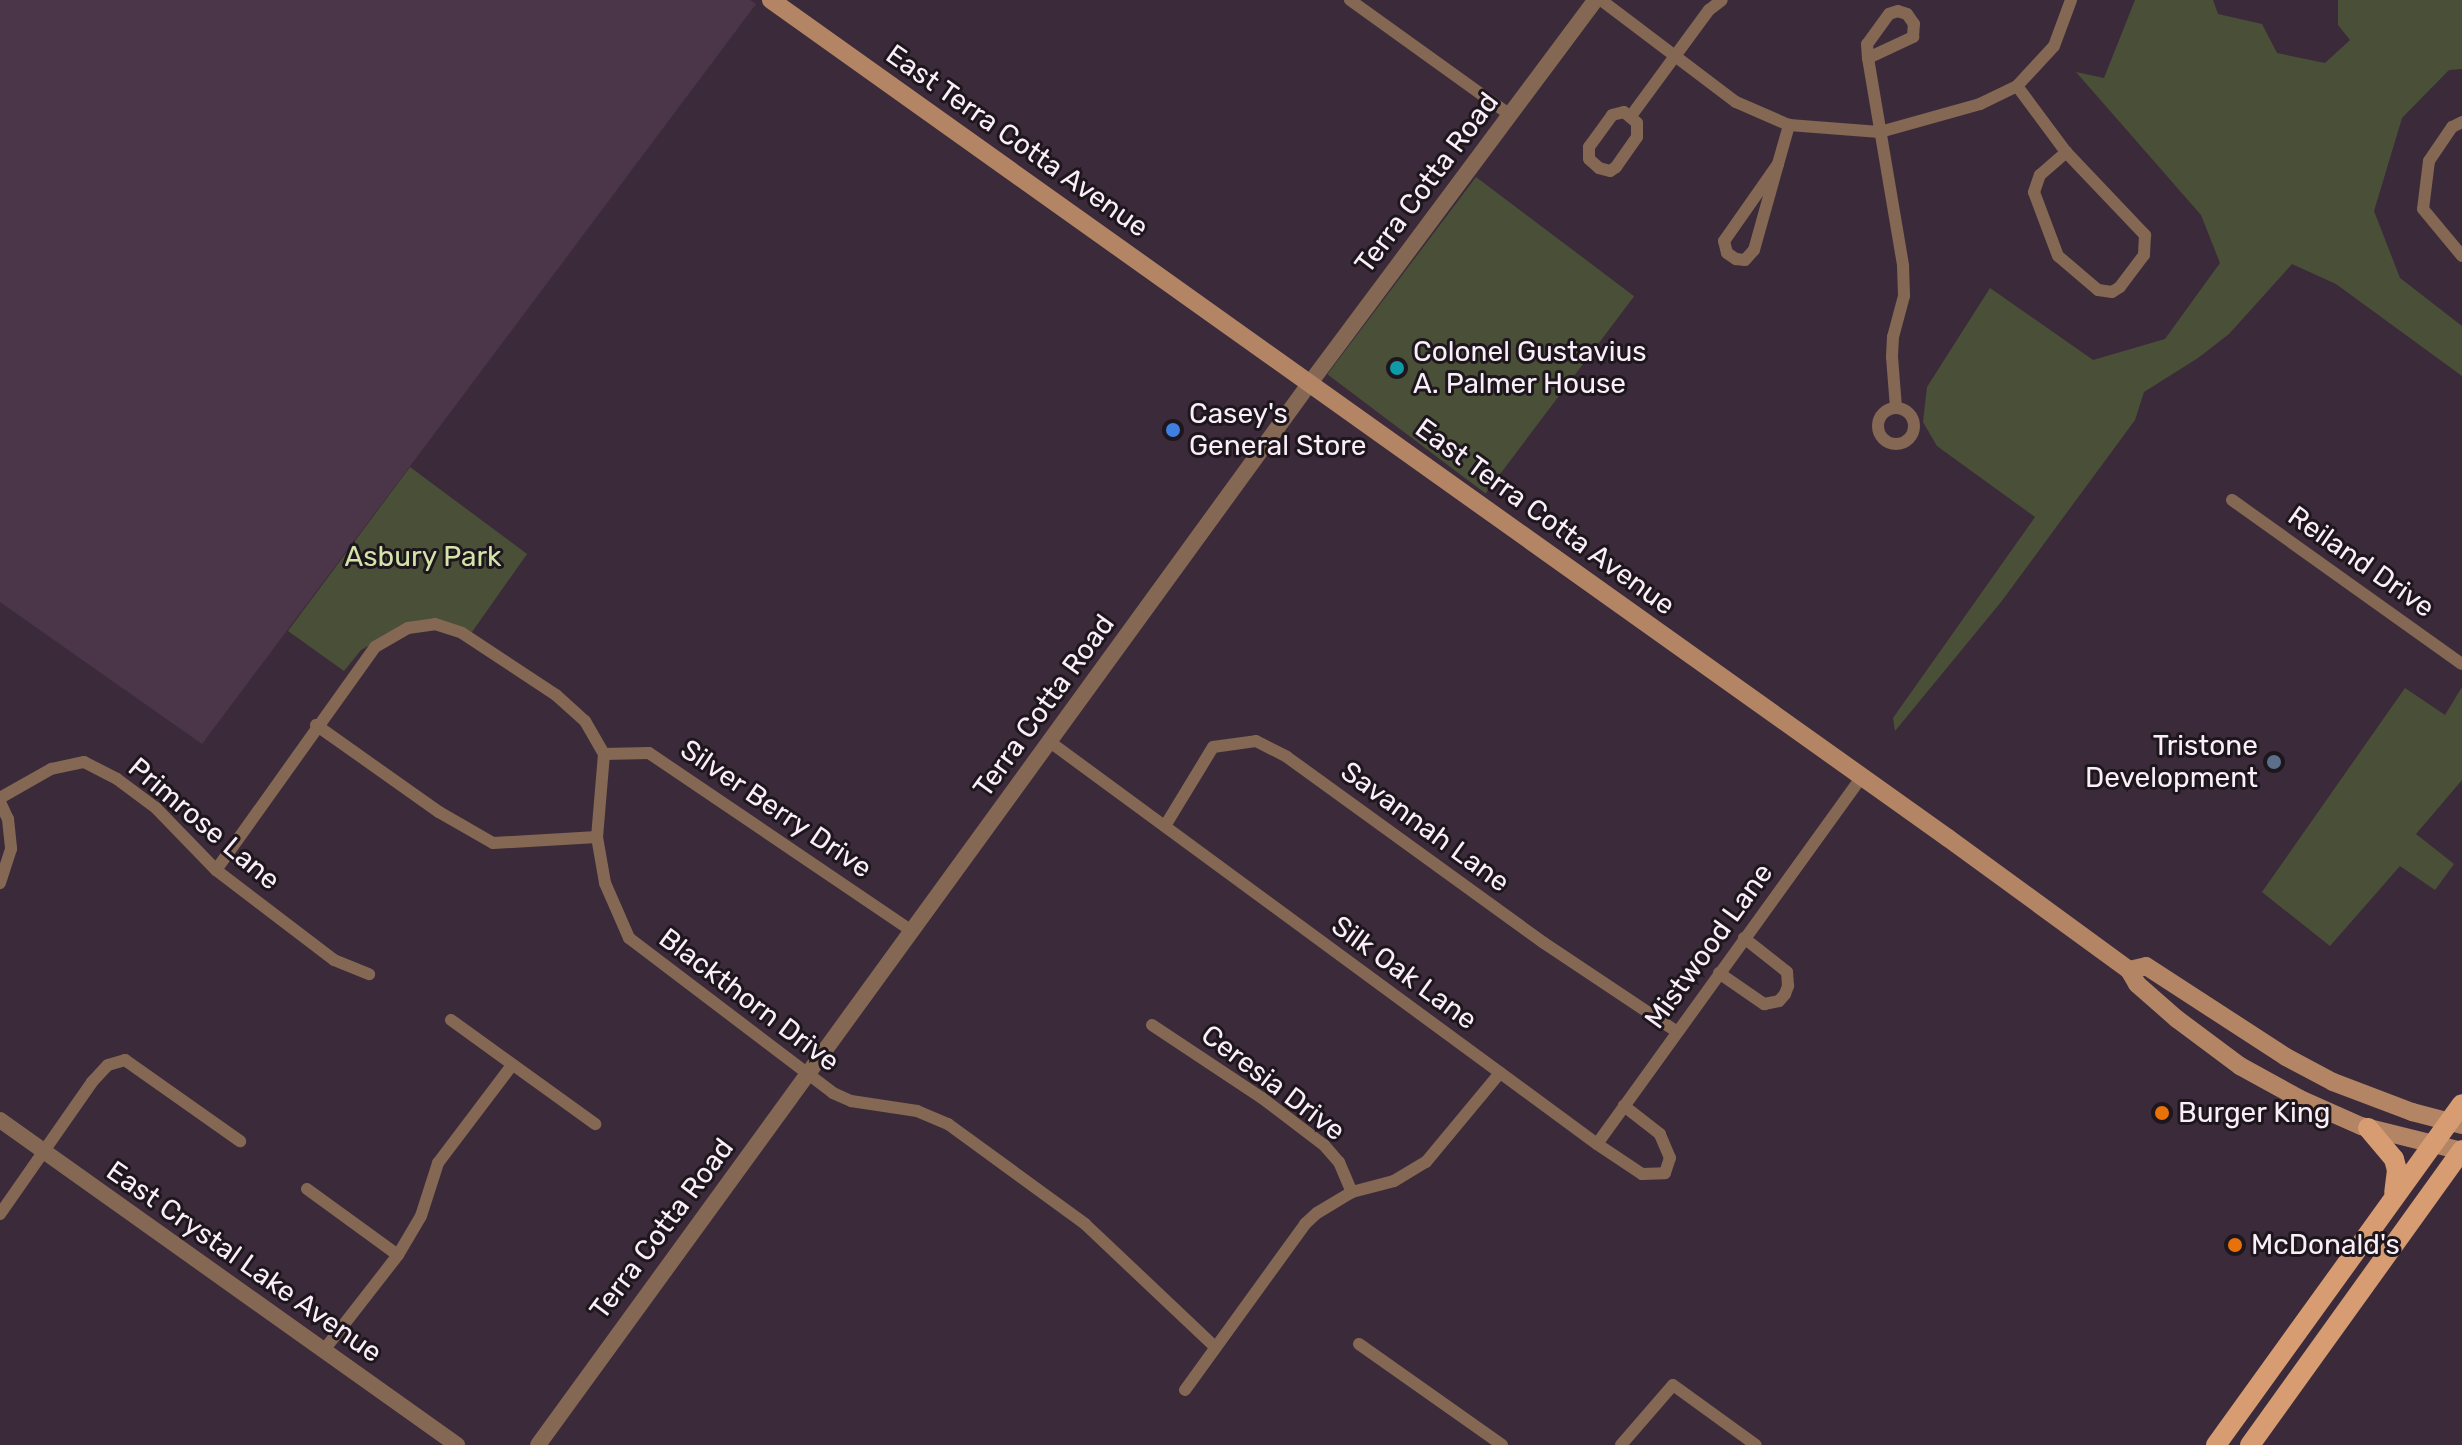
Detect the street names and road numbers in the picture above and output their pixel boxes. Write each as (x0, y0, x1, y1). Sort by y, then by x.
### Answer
street label: East Terra Cotta Avenue (879, 37, 1155, 245)
street label: Terra Cotta Road (1348, 86, 1506, 280)
street label: East Terra Cotta Avenue (1408, 411, 1682, 623)
street label: Reiland Drive (2281, 499, 2441, 625)
street label: Terra Cotta Road (966, 608, 1122, 804)
street label: Silver Berry Drive (674, 732, 878, 886)
street label: Primrose Lane (121, 751, 287, 897)
street label: Savannah Lane (1334, 755, 1516, 899)
street label: Mistwood Lane (1638, 857, 1780, 1035)
street label: Silk Oak Lane (1325, 909, 1483, 1037)
street label: Blackthorn Drive (652, 921, 846, 1079)
street label: Ceresia Drive (1195, 1018, 1351, 1148)
street label: Terra Cotta Road (583, 1132, 741, 1326)
street label: East Crystal Lake Avenue (100, 1154, 388, 1370)

